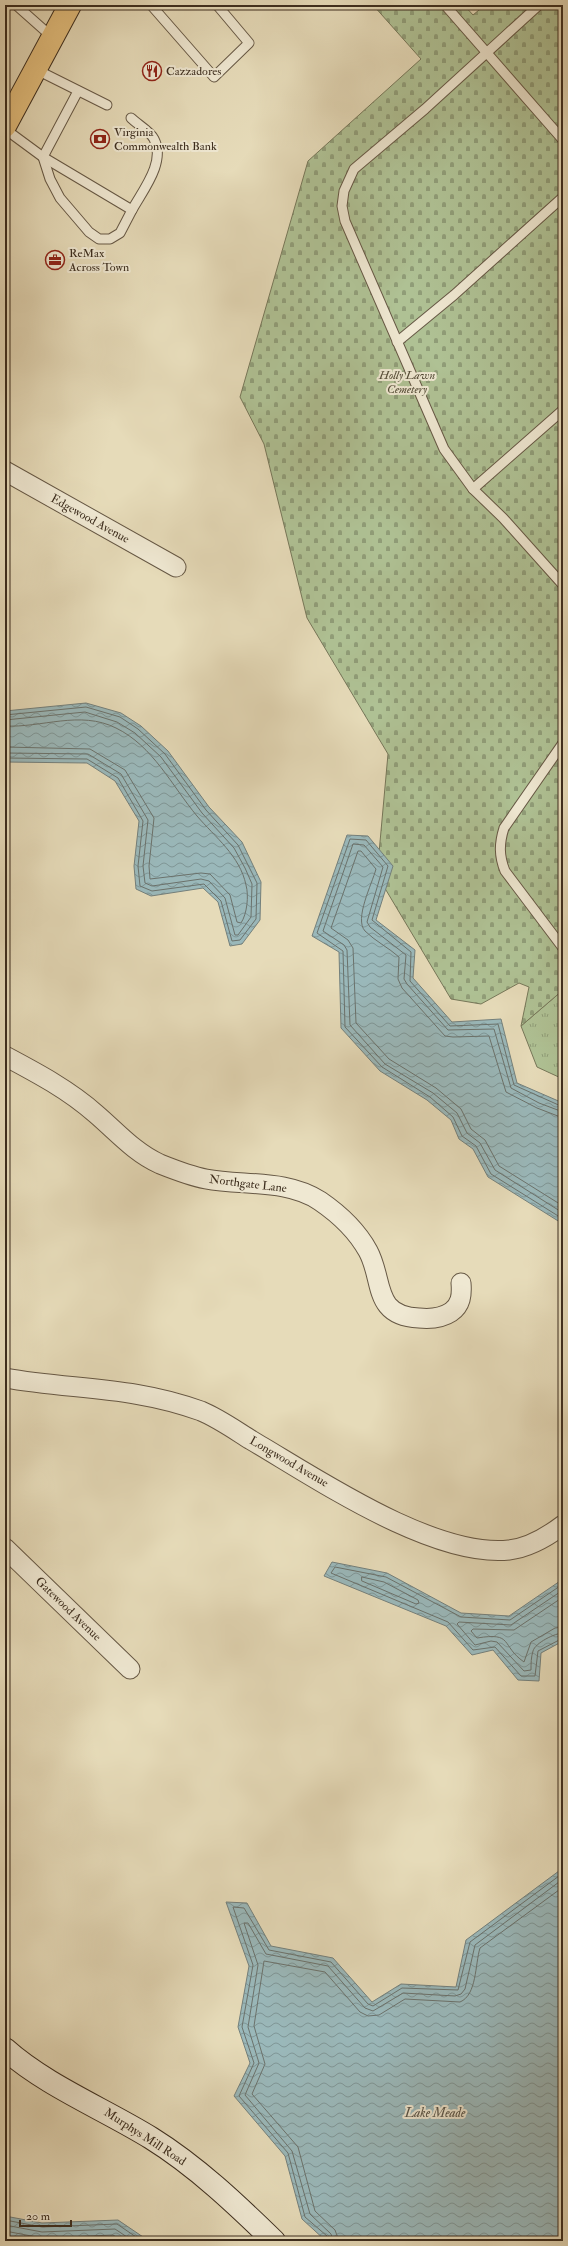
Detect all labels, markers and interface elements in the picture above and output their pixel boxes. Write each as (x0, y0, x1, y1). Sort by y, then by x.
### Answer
restaurant icon: Cazzadores (141, 60, 163, 82)
place label: Cazzadores (166, 64, 221, 79)
place label: Virginia Commonwealth Bank (114, 125, 217, 154)
bank icon: Virginia Commonwealth Bank (89, 128, 111, 150)
place label: ReMax Across Town (68, 246, 129, 275)
office icon: ReMax Across Town (44, 249, 66, 271)
park label: Holly Lawn Cemetery (378, 368, 435, 397)
street label: Edgewood Avenue (48, 491, 132, 547)
street label: Northgate Lane (208, 1172, 288, 1196)
street label: Longwood Avenue (247, 1433, 331, 1491)
street label: Gatewood Avenue (32, 1574, 104, 1644)
street label: Murphys Mill Road (101, 2105, 189, 2169)
water label: Lake Meade (404, 2105, 466, 2121)
scale bar (20, 2202, 71, 2228)
text: 20 m (26, 2209, 51, 2224)

